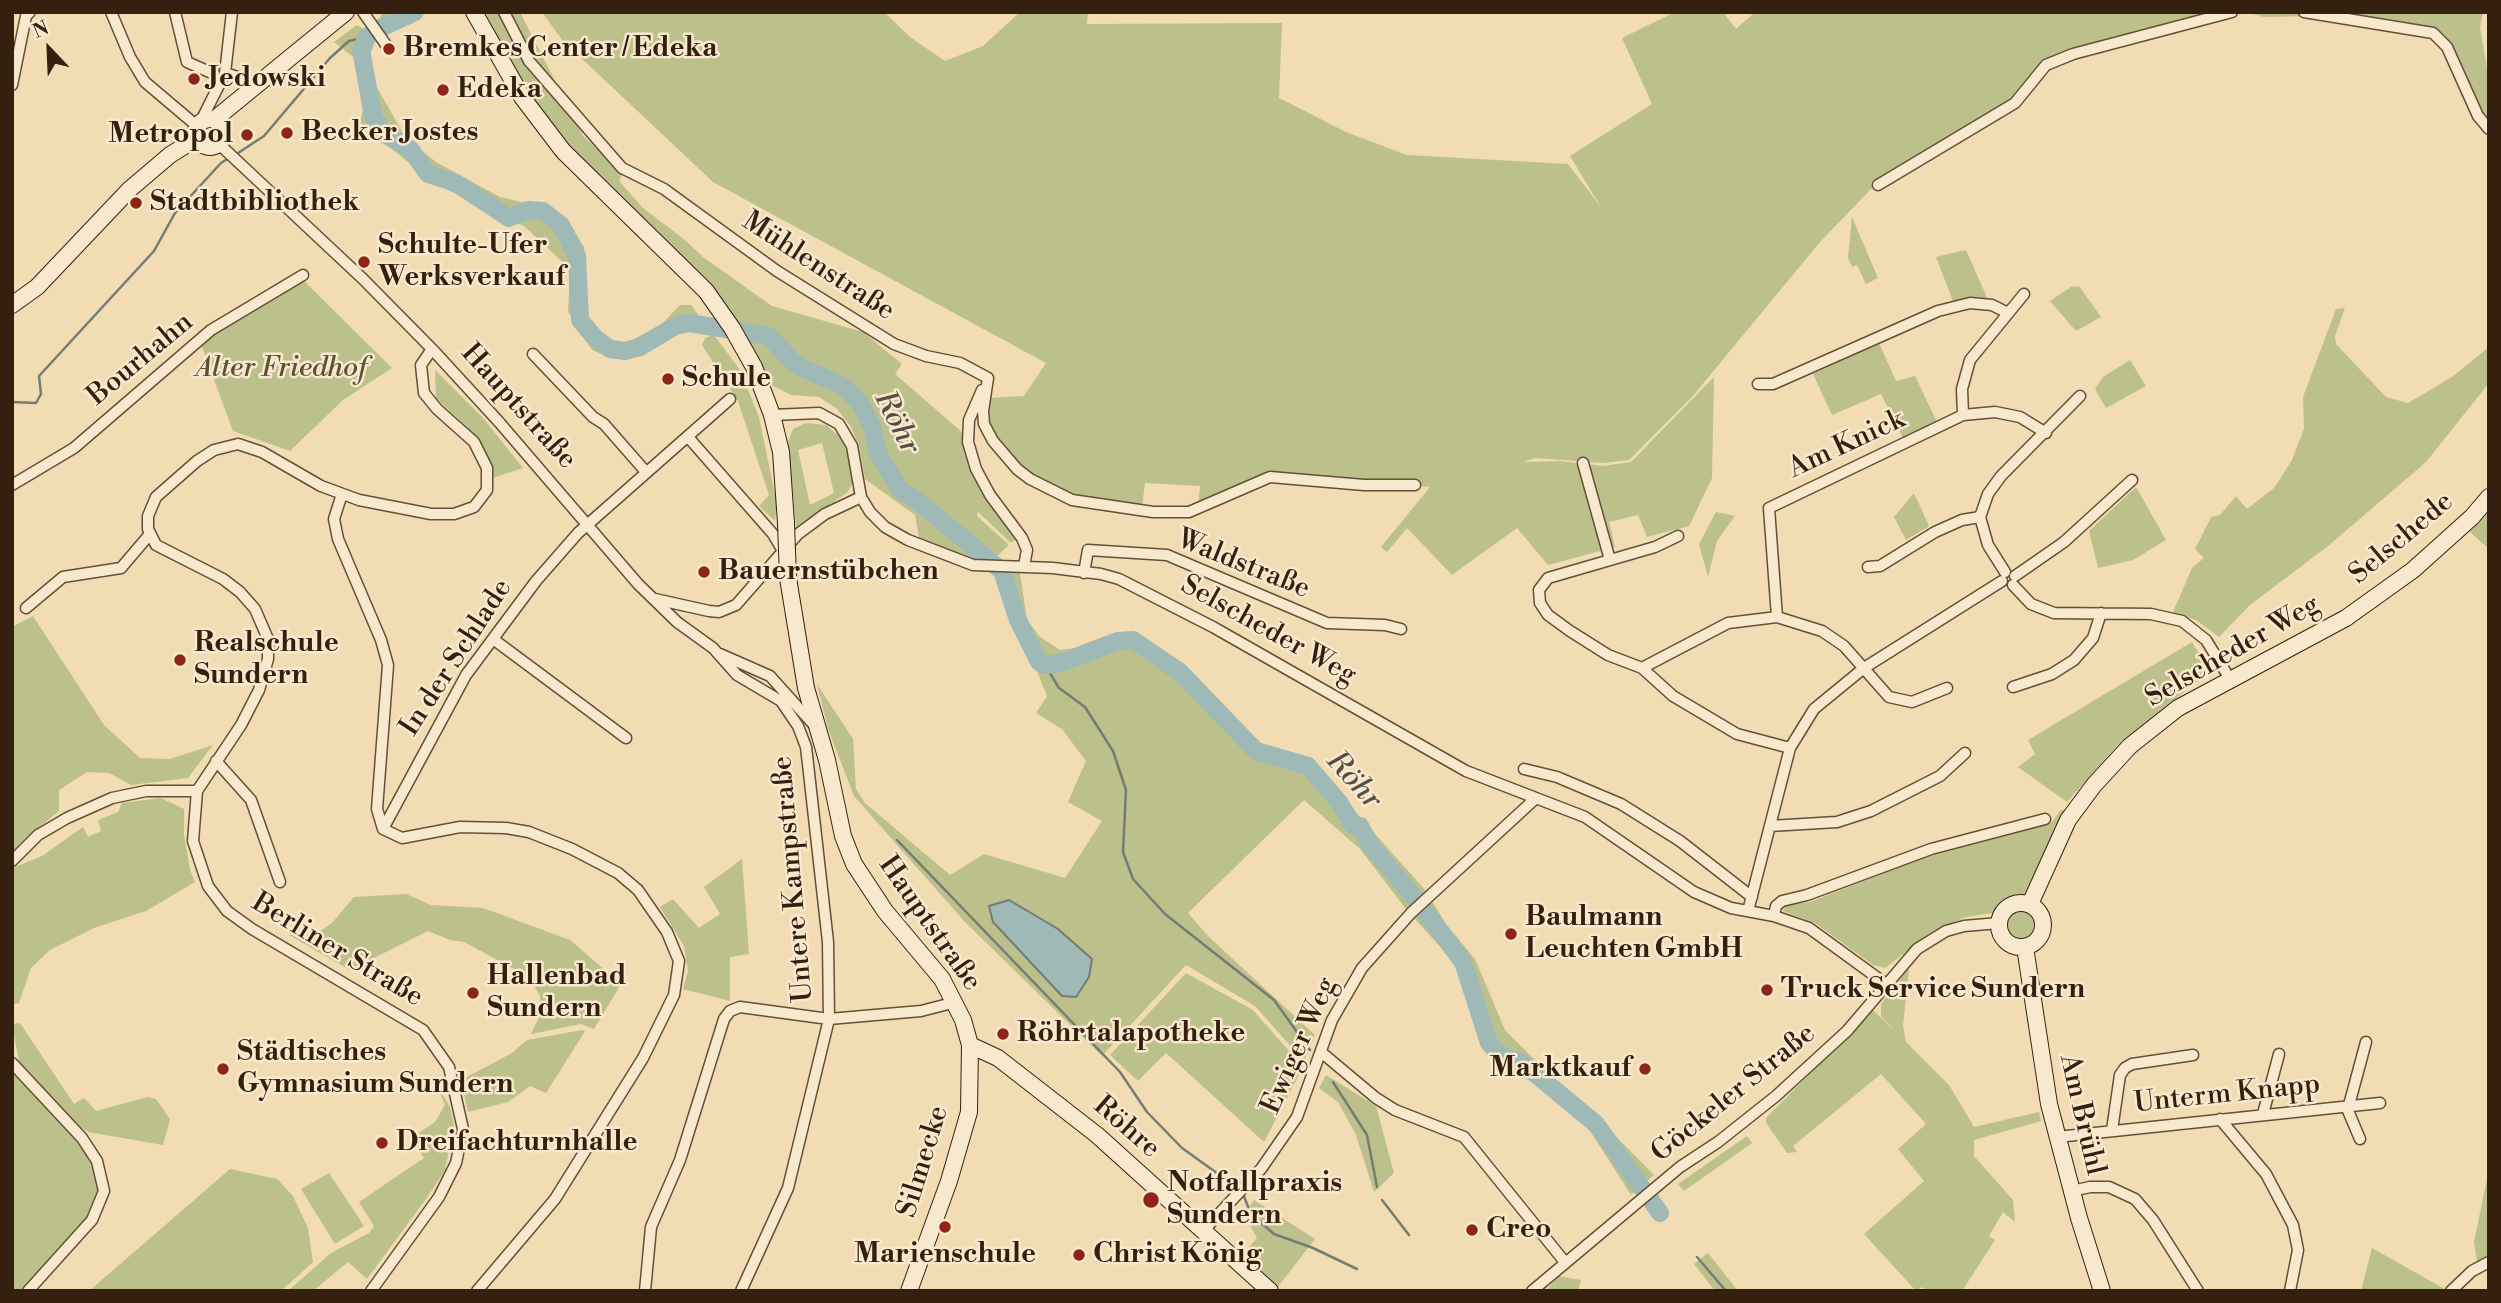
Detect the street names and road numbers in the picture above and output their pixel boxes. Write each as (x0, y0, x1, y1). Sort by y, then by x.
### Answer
street label: Mühlenstraße (736, 205, 900, 329)
street label: Bourhahn (81, 306, 201, 414)
street label: Hauptstraße (453, 337, 583, 477)
street label: Am Knick (1783, 403, 1911, 487)
street label: Selschede (2343, 486, 2461, 592)
street label: Waldstraße (1172, 523, 1314, 607)
street label: Selscheder Weg (1174, 569, 1362, 693)
street label: In der Schlade (394, 573, 520, 743)
street label: Selscheder Weg (2140, 589, 2326, 715)
street label: Untere Kampstraße (767, 755, 821, 1003)
street label: Hauptstraße (870, 850, 988, 998)
street label: Berliner Straße (245, 887, 429, 1015)
street label: Ewiger Weg (1255, 972, 1345, 1120)
street label: Göckeler Straße (1645, 1018, 1823, 1170)
street label: Am Brühl (2051, 1051, 2111, 1179)
street label: Unterm Knapp (2132, 1069, 2322, 1121)
street label: Röhre (1086, 1090, 1166, 1166)
street label: Silmecke (891, 1102, 957, 1222)

